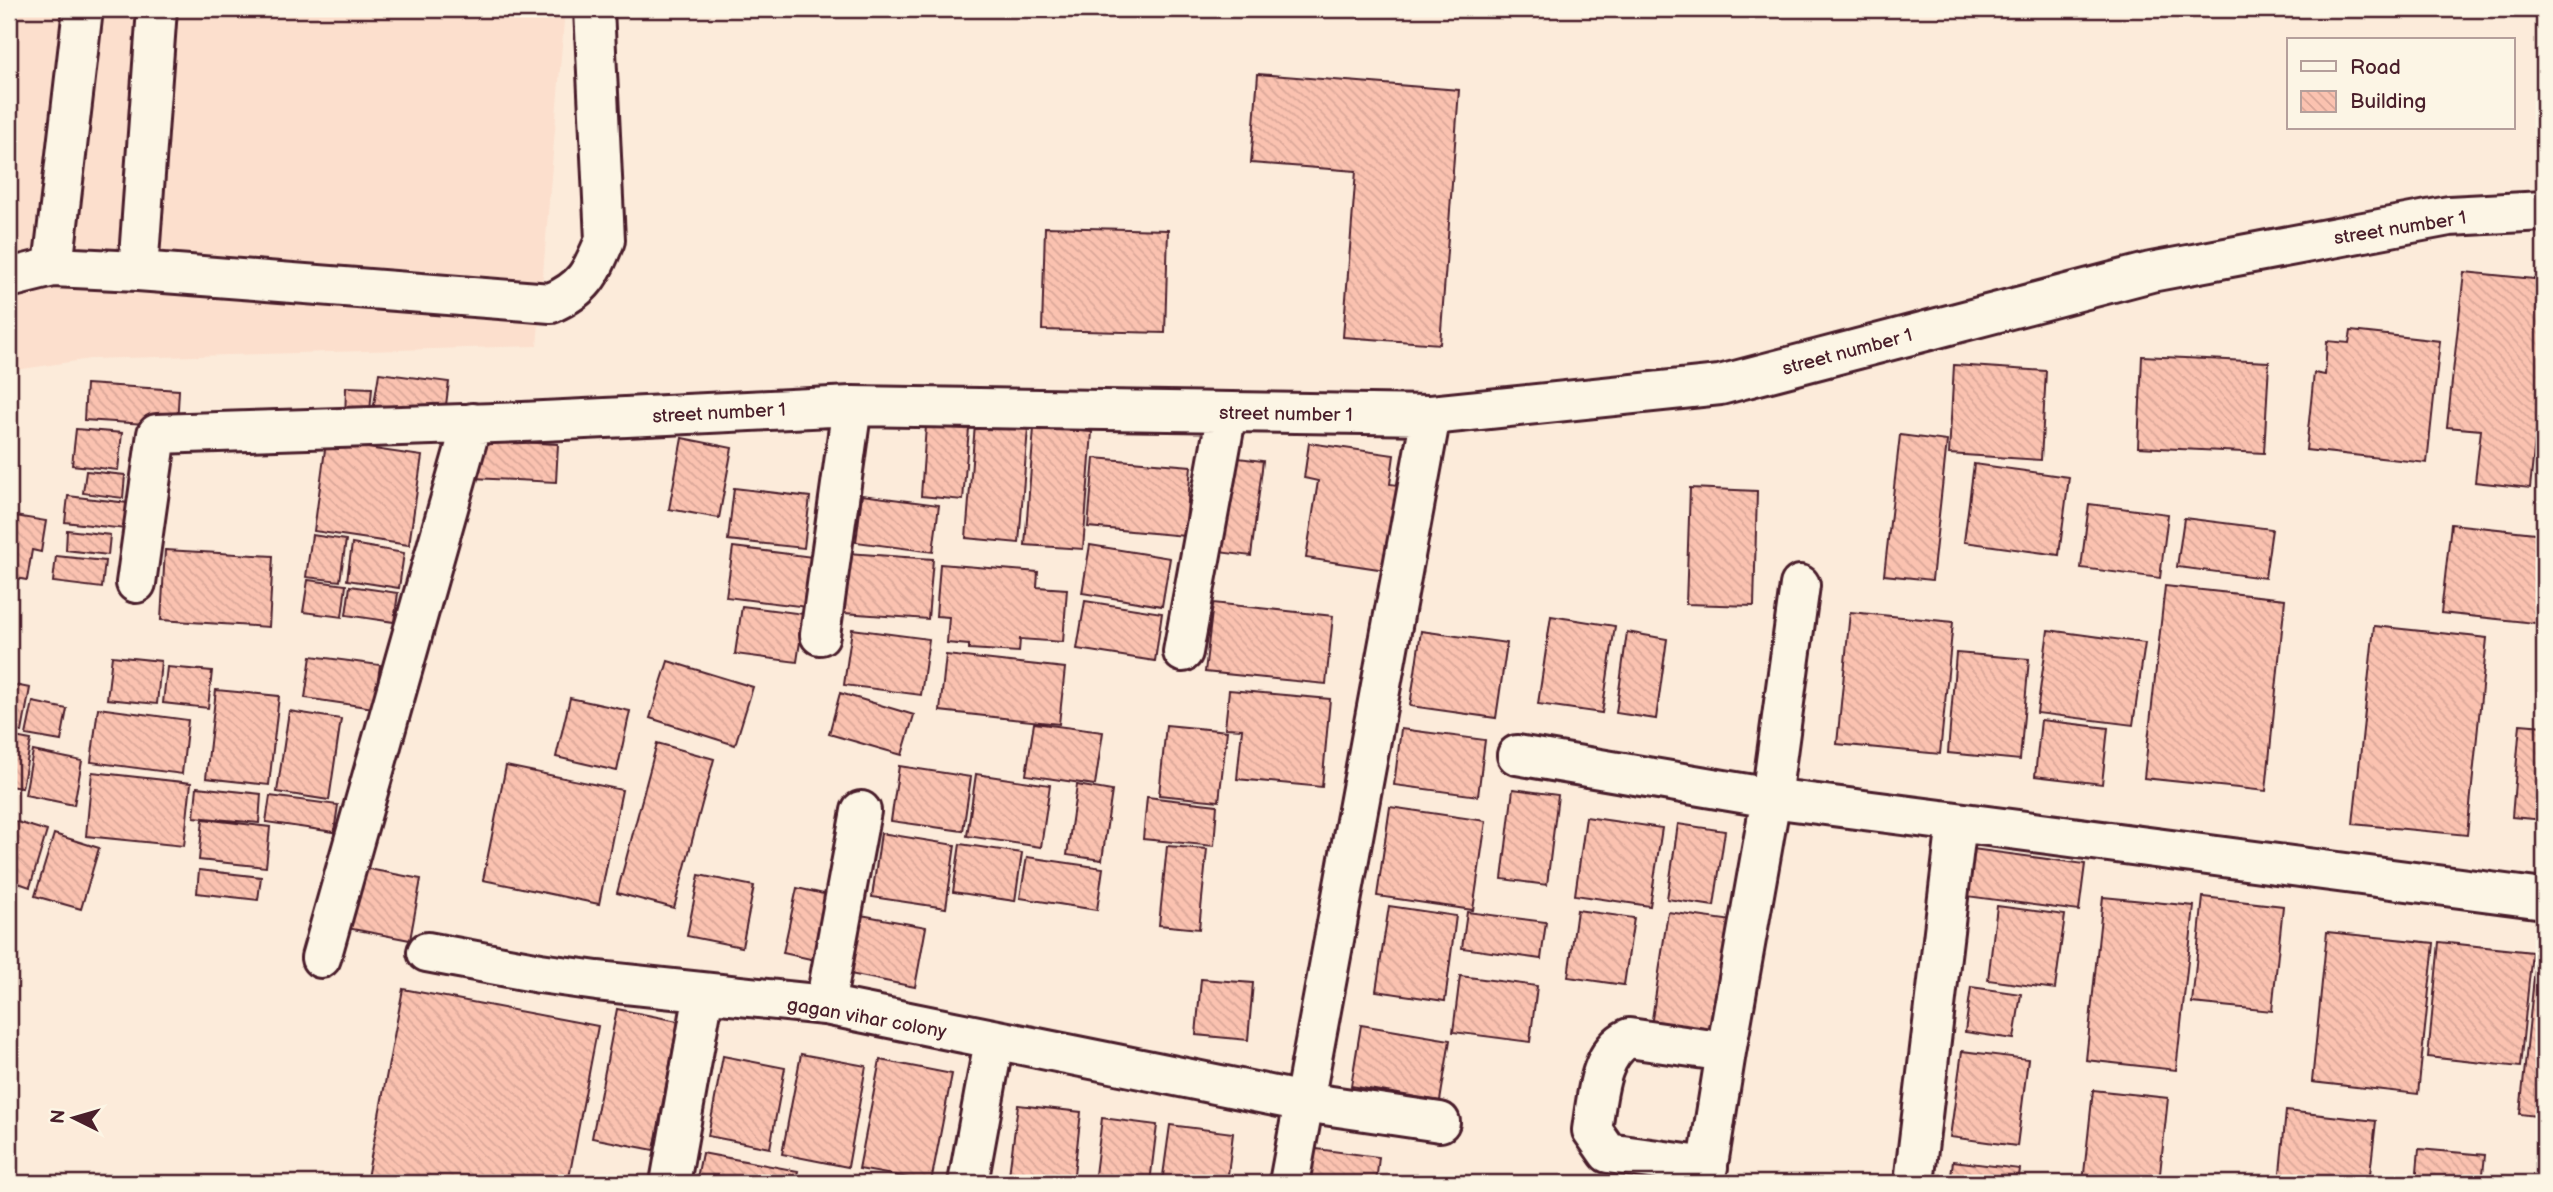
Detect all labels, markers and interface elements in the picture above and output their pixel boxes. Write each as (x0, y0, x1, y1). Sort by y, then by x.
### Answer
legend (2287, 38, 2514, 130)
text: Road (2350, 55, 2401, 80)
text: Building (2350, 89, 2426, 114)
street label: street number 1 (2332, 207, 2468, 250)
street label: street number 1 (1780, 324, 1915, 381)
street label: street number 1 (652, 399, 786, 428)
street label: street number 1 (1219, 402, 1353, 427)
street label: gagan vihar colony (785, 993, 949, 1044)
north arrow (38, 1084, 108, 1154)
text: N (46, 1109, 71, 1125)

